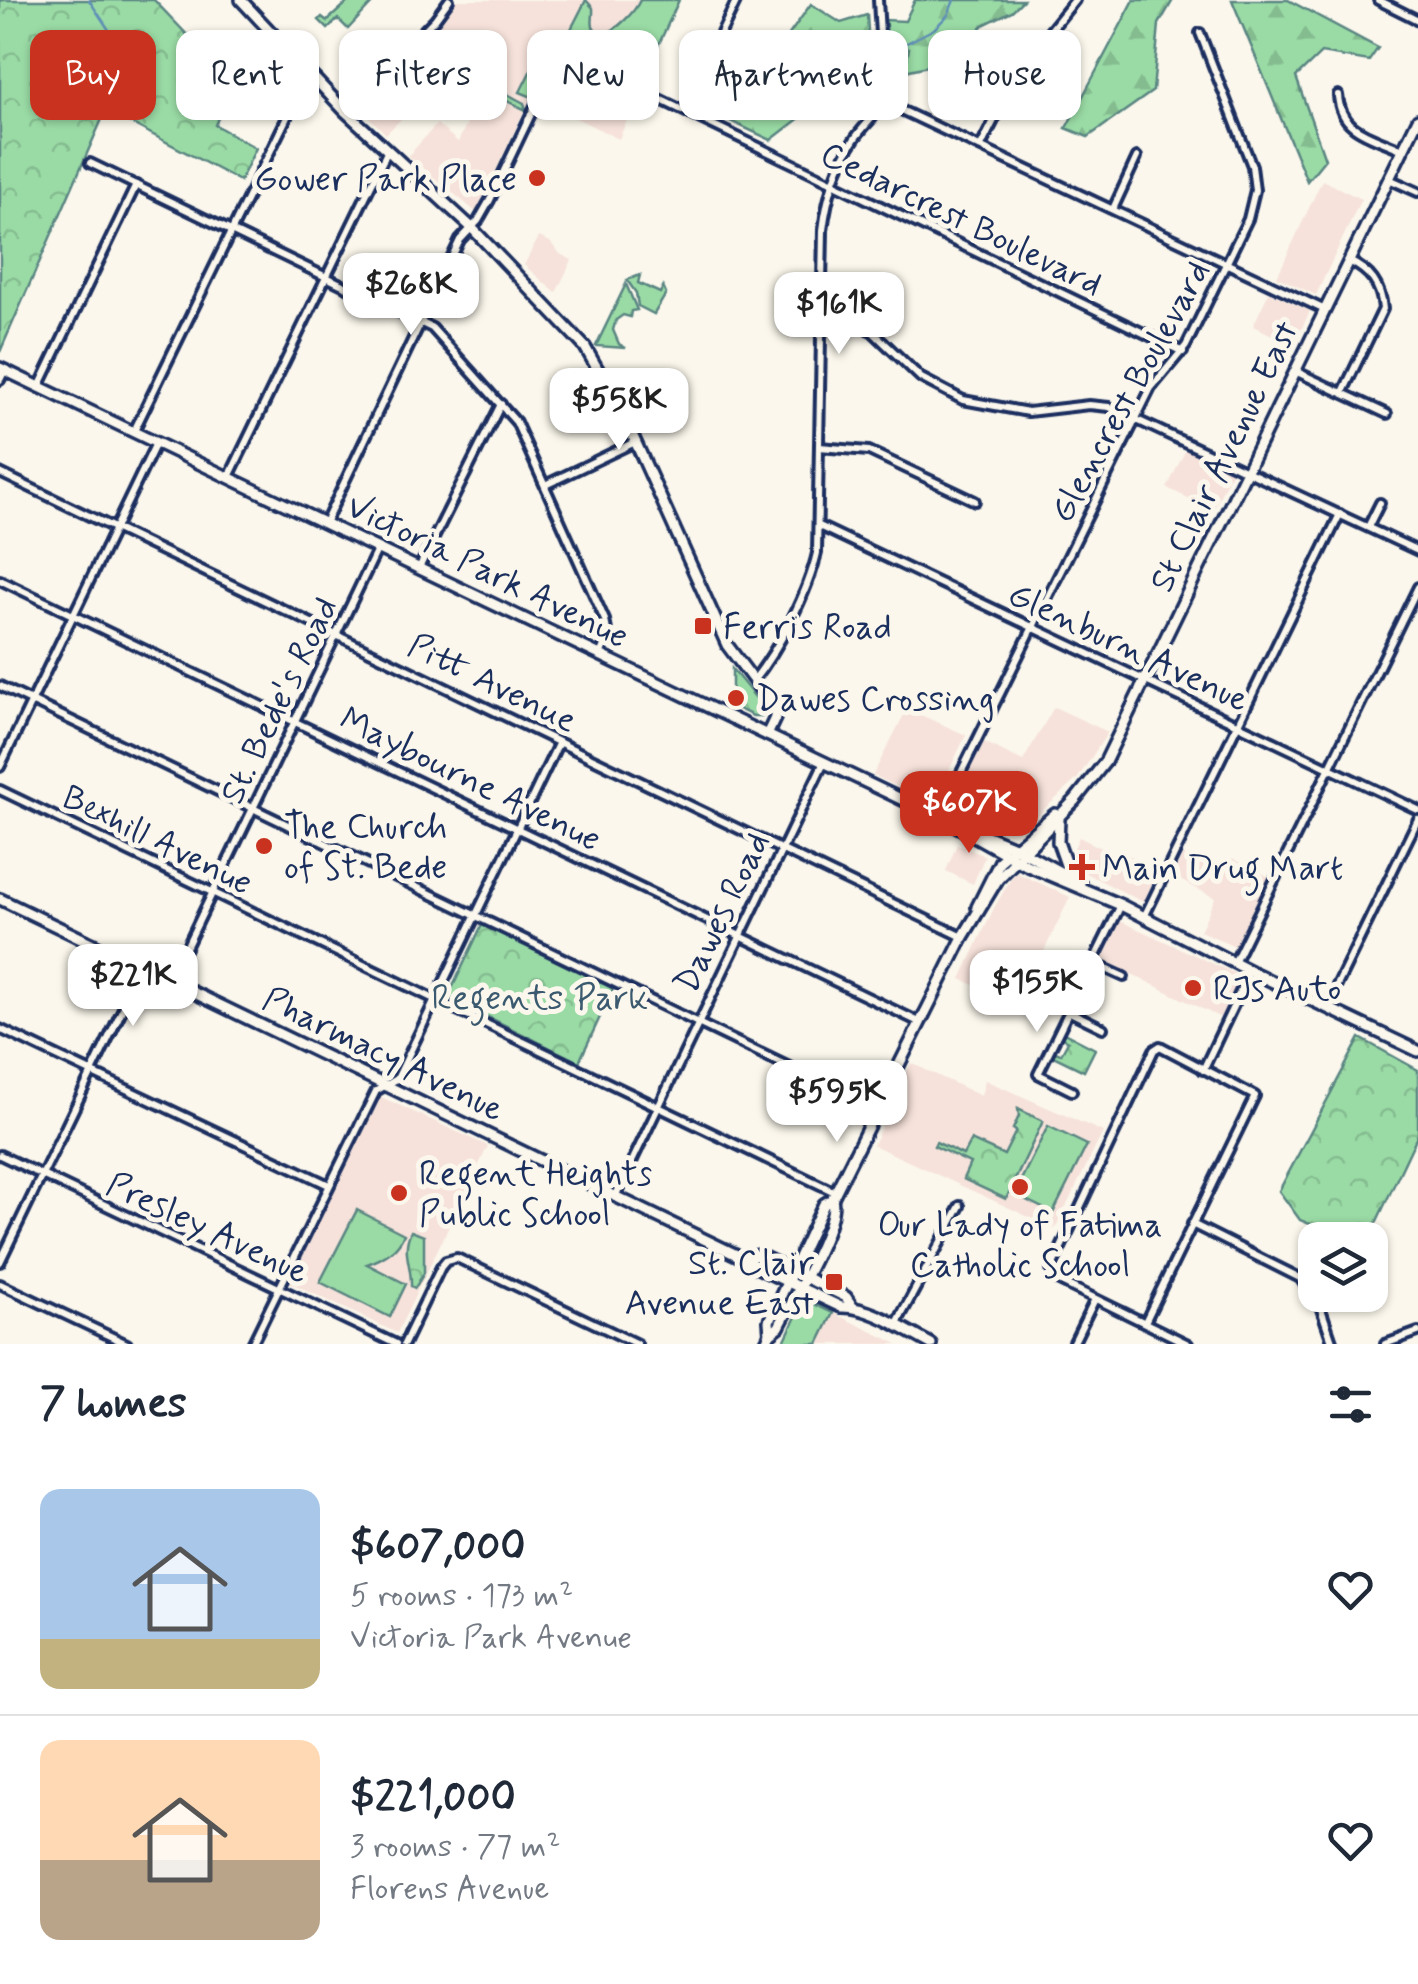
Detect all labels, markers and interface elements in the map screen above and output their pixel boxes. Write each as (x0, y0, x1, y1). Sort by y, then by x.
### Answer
chip: Buy (30, 30, 156, 120)
chip: Rent (176, 30, 319, 120)
chip: Filters (339, 30, 507, 120)
chip: New (527, 30, 659, 120)
chip: Apartment (679, 30, 908, 120)
chip: House (928, 30, 1081, 120)
street label: Cedarcrest Boulevard (813, 132, 1110, 308)
place label: Gower Park Place (254, 157, 517, 203)
marker: Gower Park Place (526, 167, 548, 189)
pin: $268K (341, 253, 481, 338)
street label: Glencrest Boulevard (1040, 253, 1222, 531)
text: $268K (365, 264, 457, 306)
pin: $161K (769, 272, 909, 357)
text: $161K (796, 283, 882, 325)
street label: St Clair Avenue East (1139, 314, 1310, 600)
pin: $558K (549, 368, 689, 453)
text: $558K (572, 379, 666, 421)
street label: Victoria Park Avenue (338, 484, 636, 660)
street label: Glenburn Avenue (1000, 572, 1256, 724)
street label: St. Bede's Road (210, 590, 350, 812)
place label: Ferris Road (723, 605, 892, 651)
marker: Ferris Road (692, 615, 714, 637)
street label: Pitt Avenue (400, 623, 584, 745)
place label: Dawes Crossing (756, 677, 994, 723)
marker: Dawes Crossing (725, 687, 747, 709)
street label: Maybourne Avenue (332, 697, 608, 863)
pin: $607K (899, 771, 1039, 856)
street label: Bexhill Avenue (54, 775, 260, 907)
text: $607K (922, 782, 1016, 824)
place label: The Church of St. Bede (284, 805, 447, 891)
street label: Dawes Road (664, 825, 781, 1001)
marker: The Church of St. Bede (253, 835, 275, 857)
place label: Main Drug Mart (1102, 846, 1343, 896)
marker: Main Drug Mart (1071, 856, 1093, 878)
pin: $221K (63, 944, 203, 1029)
pin: $155K (967, 950, 1107, 1035)
text: $221K (90, 955, 176, 997)
text: $155K (992, 961, 1082, 1003)
place label: RJs Auto (1213, 967, 1341, 1013)
street label: Pharmacy Avenue (255, 976, 511, 1133)
park label: Regents Park (432, 976, 648, 1026)
marker: RJs Auto (1182, 977, 1204, 999)
pin: $595K (767, 1060, 907, 1145)
text: $595K (788, 1071, 886, 1113)
place label: Regent Heights Public School (419, 1152, 652, 1238)
street label: Presley Avenue (99, 1162, 316, 1296)
marker: Our Lady of Fatima Catholic School (1009, 1176, 1031, 1198)
marker: Regent Heights Public School (388, 1182, 410, 1204)
place label: Our Lady of Fatima Catholic School (877, 1203, 1163, 1289)
map controls (1298, 1222, 1388, 1312)
button: layers (1298, 1222, 1388, 1312)
place label: St. Clair Avenue East (625, 1241, 815, 1327)
marker: St. Clair Avenue East (823, 1271, 845, 1293)
text: 7 homes (40, 1377, 187, 1432)
icon: filters (1323, 1377, 1378, 1432)
text: $607,000 (350, 1520, 526, 1575)
icon: home (120, 1529, 240, 1649)
icon: heart (1323, 1562, 1378, 1617)
text: 5 rooms · 173 m² (350, 1575, 573, 1617)
text: Victoria Park Avenue (350, 1617, 632, 1659)
text: $221,000 (350, 1771, 516, 1826)
icon: home (120, 1780, 240, 1900)
icon: heart (1323, 1813, 1378, 1868)
text: 3 rooms · 77 m² (350, 1826, 561, 1868)
text: Florens Avenue (350, 1868, 549, 1910)

